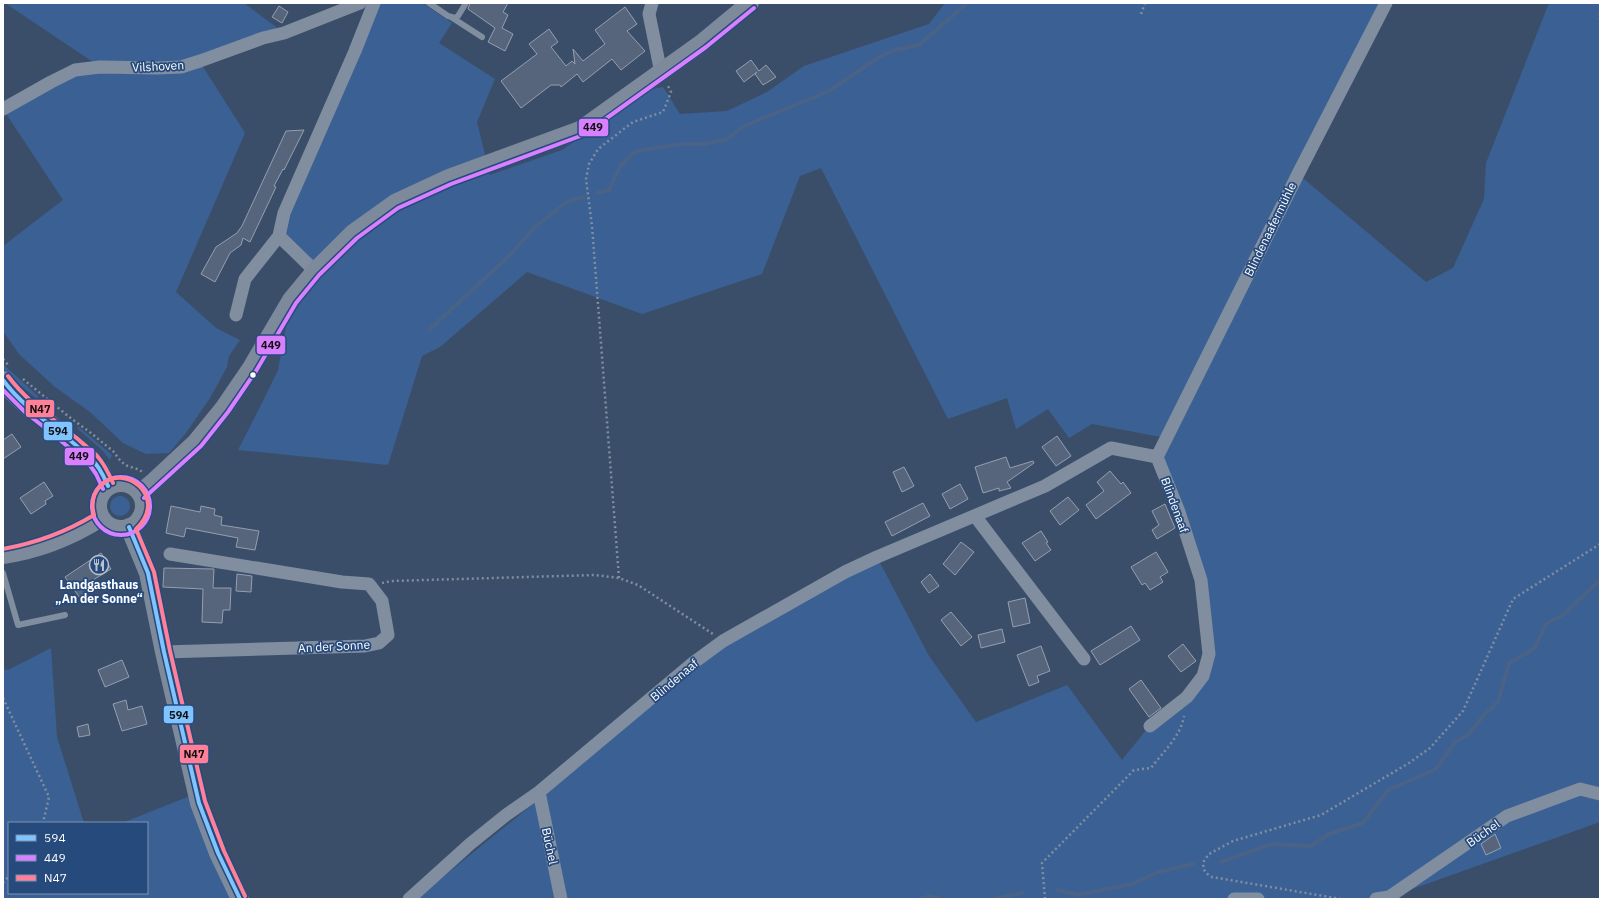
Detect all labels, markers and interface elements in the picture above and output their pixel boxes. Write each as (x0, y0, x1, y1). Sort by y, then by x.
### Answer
street label: Vilshoven (132, 57, 184, 75)
line badge: 449 (578, 118, 609, 137)
text: 449 (583, 120, 603, 134)
street label: Blindenaafermühle (1241, 179, 1299, 279)
line badge: 449 (256, 335, 286, 355)
text: 449 (261, 338, 281, 352)
unlabelled marker (248, 370, 258, 380)
line badge: N47 (25, 399, 55, 418)
text: N47 (29, 402, 51, 416)
line badge: 594 (43, 421, 73, 441)
text: 594 (48, 424, 68, 438)
line badge: 449 (64, 447, 95, 466)
text: 449 (69, 449, 89, 463)
street label: Blindenaaf (1158, 475, 1192, 535)
restaurant icon: Landgasthaus „An der Sonne“ (88, 554, 110, 576)
place label: Landgasthaus „An der Sonne“ (55, 577, 143, 606)
street label: An der Sonne (298, 637, 371, 655)
street label: Blindenaaf (647, 656, 701, 704)
line badge: 594 (163, 705, 194, 724)
text: 594 (169, 708, 189, 722)
line badge: N47 (179, 744, 209, 764)
text: N47 (183, 747, 205, 761)
street label: Büchel (1463, 816, 1503, 850)
legend (8, 822, 148, 894)
street label: Büchel (539, 826, 561, 866)
text: 594 (44, 830, 66, 845)
text: 449 (44, 850, 66, 865)
text: N47 (44, 870, 67, 885)

